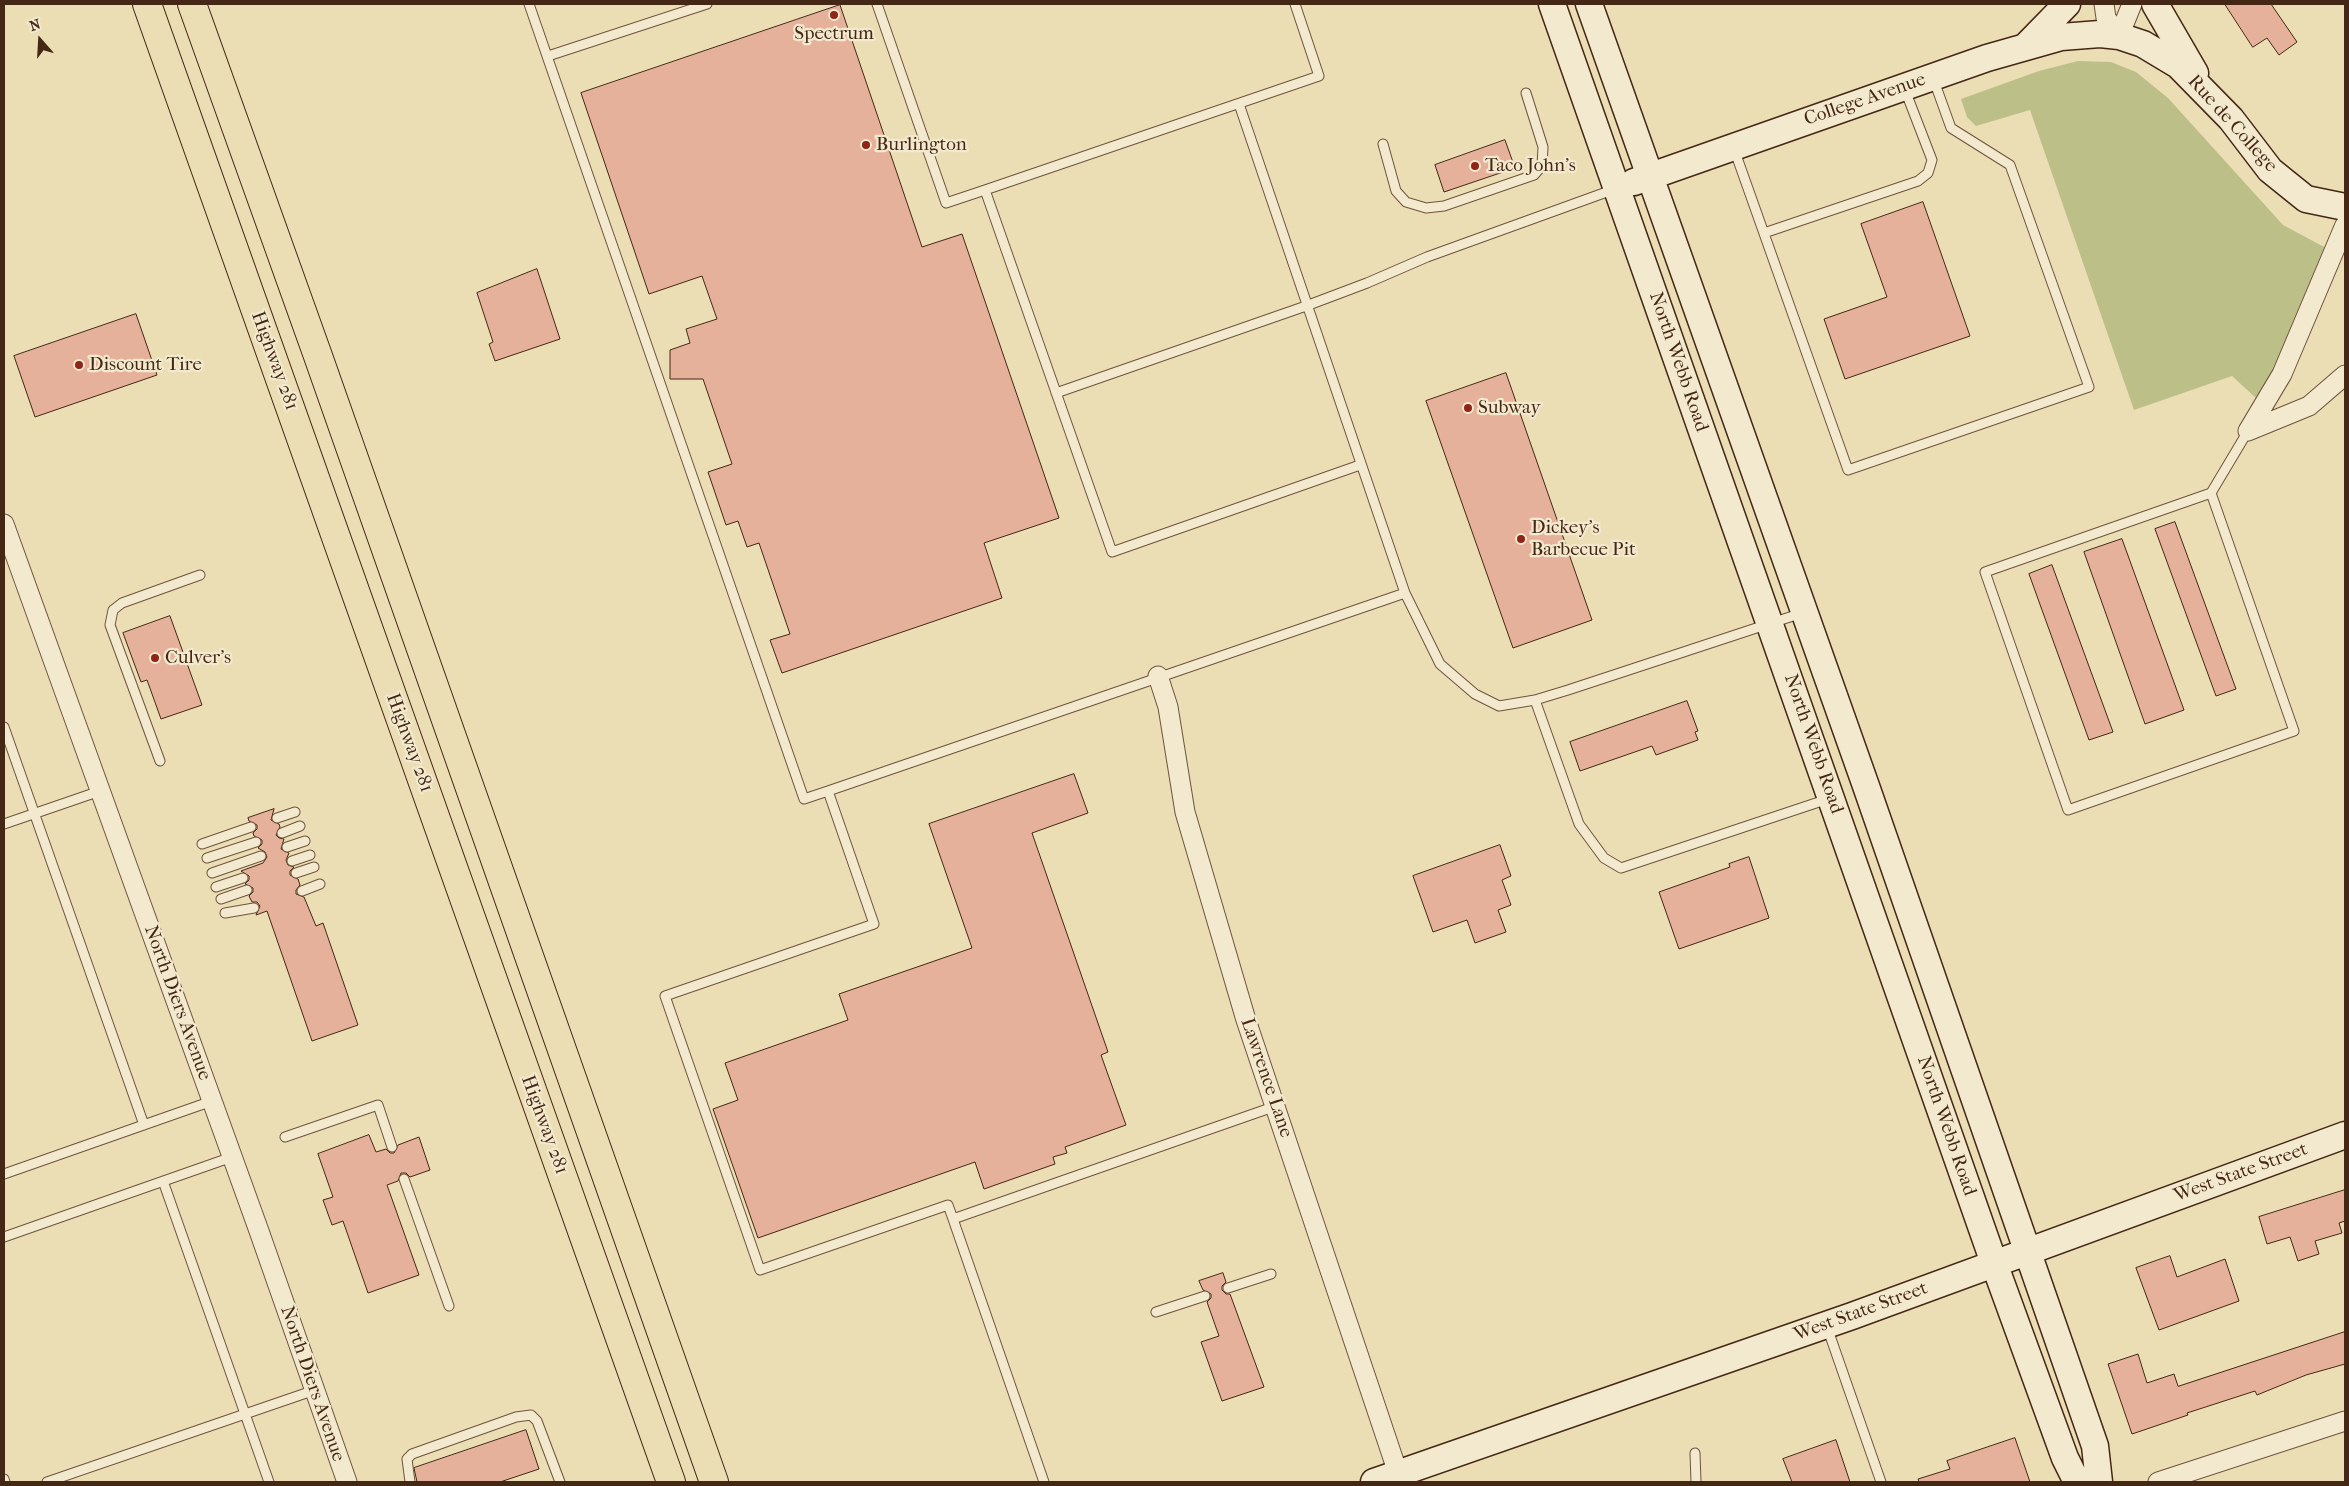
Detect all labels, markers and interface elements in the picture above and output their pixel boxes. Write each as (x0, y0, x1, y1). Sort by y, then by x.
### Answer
marker: Spectrum (828, 9, 840, 21)
north arrow (15, 15, 65, 65)
text: N (27, 16, 43, 35)
place label: Spectrum (794, 23, 874, 45)
street label: College Avenue (1801, 69, 1929, 131)
street label: Rue de College (2182, 71, 2282, 177)
place label: Burlington (876, 134, 967, 156)
marker: Burlington (860, 139, 872, 151)
place label: Taco John's (1485, 155, 1576, 177)
marker: Taco John's (1469, 160, 1481, 172)
street label: North Webb Road (1643, 289, 1713, 435)
street label: Highway 281 (246, 308, 302, 414)
place label: Discount Tire (89, 354, 202, 376)
marker: Discount Tire (73, 359, 85, 371)
place label: Subway (1478, 397, 1541, 419)
marker: Subway (1462, 402, 1474, 414)
place label: Dickey's Barbecue Pit (1531, 517, 1636, 561)
marker: Dickey's Barbecue Pit (1515, 533, 1527, 545)
place label: Culver's (165, 647, 231, 669)
marker: Culver's (149, 652, 161, 664)
street label: North Webb Road (1778, 671, 1848, 817)
street label: Highway 281 (381, 690, 437, 796)
street label: North Diers Avenue (138, 922, 216, 1084)
street label: Lawrence Lane (1235, 1015, 1297, 1141)
street label: North Webb Road (1911, 1053, 1981, 1199)
street label: Highway 281 (516, 1072, 572, 1178)
street label: West State Street (2171, 1138, 2311, 1208)
street label: West State Street (1791, 1277, 1931, 1347)
street label: North Diers Avenue (275, 1303, 349, 1465)

